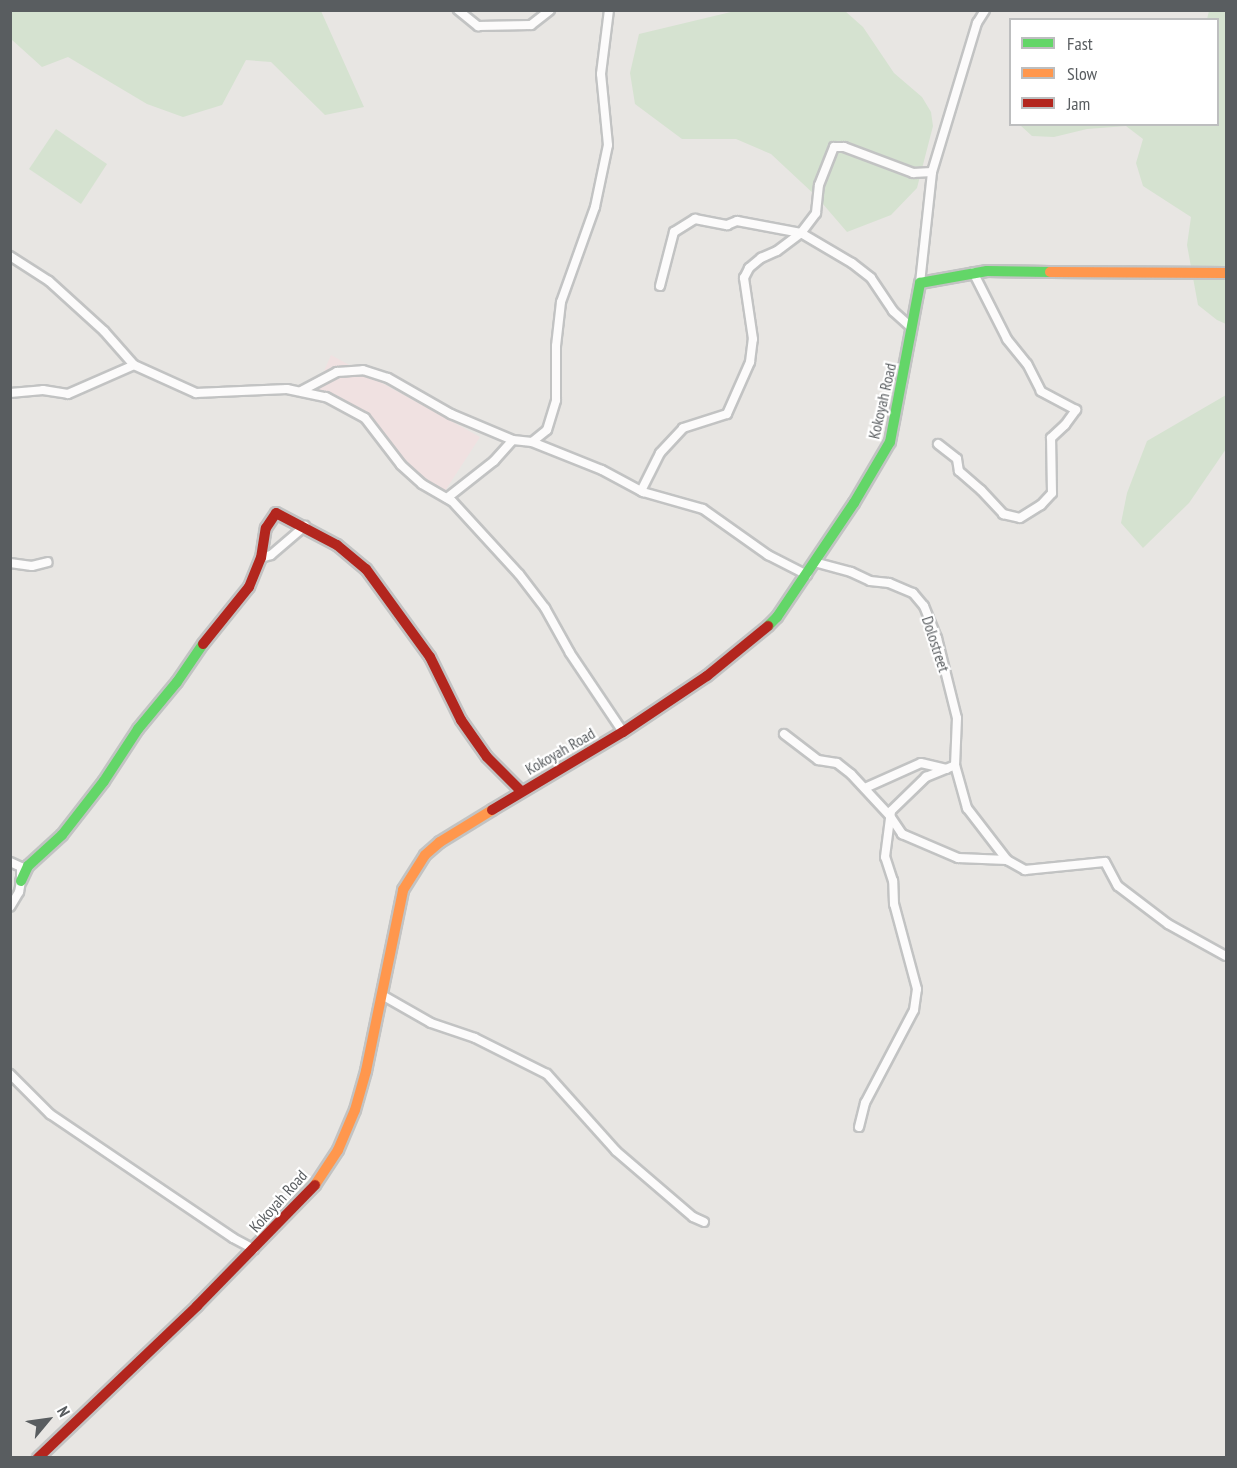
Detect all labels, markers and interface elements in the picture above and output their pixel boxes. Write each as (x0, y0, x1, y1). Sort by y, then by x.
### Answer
legend (1009, 18, 1219, 126)
text: Fast (1067, 32, 1093, 55)
text: Slow (1067, 62, 1097, 85)
text: Jam (1067, 92, 1090, 115)
street label: Kokoyah Road (864, 361, 900, 441)
street label: Dolostreet (918, 614, 954, 674)
street label: Kokoyah Road (522, 723, 598, 779)
street label: Kokoyah Road (245, 1166, 311, 1236)
north arrow (18, 1390, 78, 1450)
text: N (53, 1403, 75, 1420)

